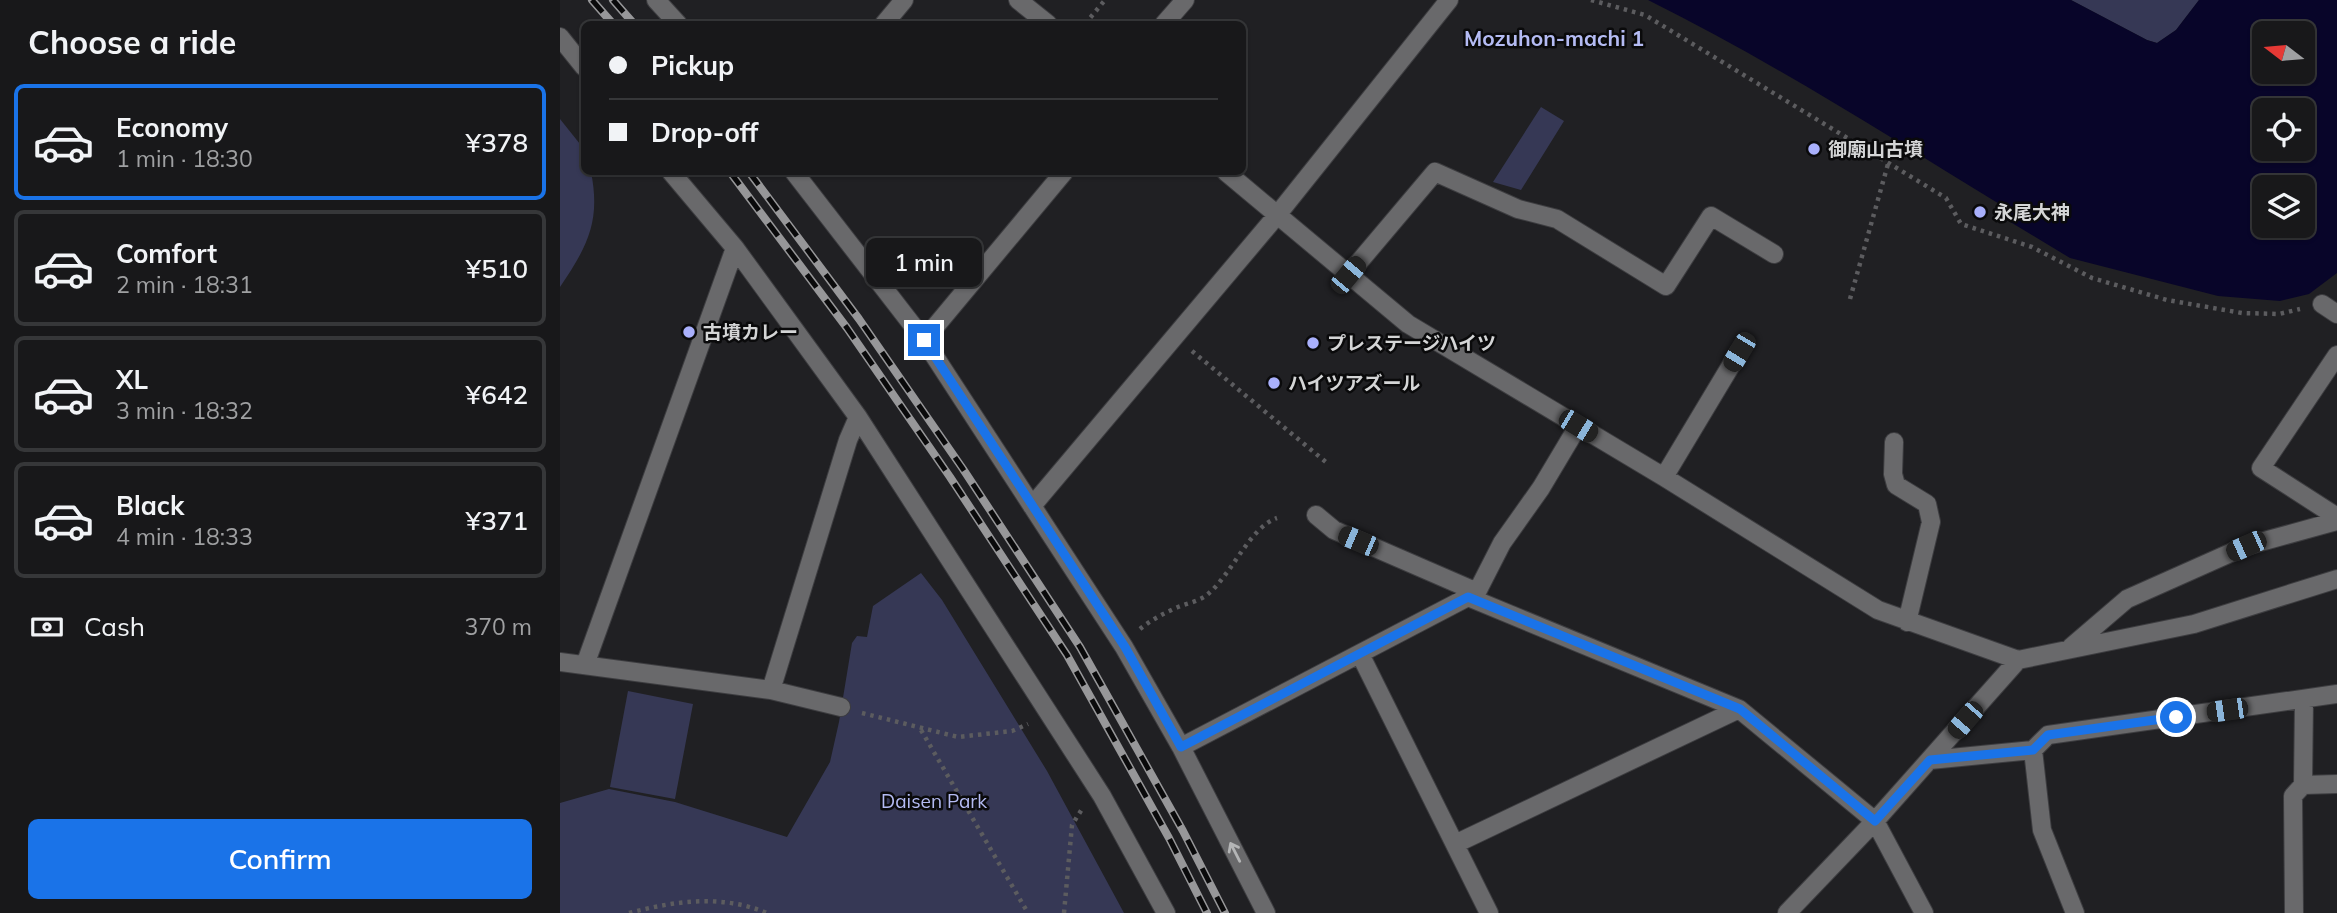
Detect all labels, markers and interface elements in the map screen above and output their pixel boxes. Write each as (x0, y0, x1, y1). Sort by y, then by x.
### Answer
north arrow (2252, 21, 2315, 84)
map controls (2252, 21, 2315, 238)
text: Choose a ride (28, 22, 236, 62)
district label: Mozuhon-machi 1 (1464, 25, 1644, 51)
text: Pickup (651, 49, 734, 82)
button: locate (2252, 98, 2315, 161)
icon: car (32, 111, 95, 174)
text: Economy (116, 111, 228, 144)
text: Drop-off (651, 116, 758, 149)
text: ¥378 (466, 126, 528, 159)
place label: 御廟山古墳 (1828, 137, 1923, 161)
marker: 御廟山古墳 (1806, 141, 1822, 157)
text: 1 min · 18:30 (116, 144, 253, 173)
button: layers (2252, 175, 2315, 238)
place label: 永尾大神 (1994, 200, 2070, 224)
marker: 永尾大神 (1972, 204, 1988, 220)
icon: car (32, 237, 95, 300)
text: Comfort (116, 237, 217, 270)
callout: 1 min (866, 238, 982, 288)
text: 1 min (894, 248, 954, 277)
text: ¥510 (466, 252, 528, 285)
car (1327, 252, 1370, 298)
text: 2 min · 18:31 (116, 270, 253, 299)
place label: 古墳カレー (703, 320, 798, 344)
marker: 古墳カレー (681, 324, 697, 340)
route end (908, 324, 940, 356)
car (1720, 329, 1759, 375)
place label: プレステージハイツ (1327, 331, 1496, 355)
marker: プレステージハイツ (1305, 335, 1321, 351)
icon: car (32, 363, 95, 426)
text: XL (116, 363, 148, 396)
place label: ハイツアズール (1288, 371, 1421, 395)
marker: ハイツアズール (1266, 375, 1282, 391)
text: ¥642 (466, 378, 528, 411)
text: 3 min · 18:32 (116, 396, 253, 425)
car (1555, 406, 1602, 446)
icon: car (32, 489, 95, 552)
text: Black (116, 489, 184, 522)
text: ¥371 (466, 504, 528, 537)
text: 4 min · 18:33 (116, 522, 253, 551)
car (1335, 523, 1382, 559)
car (2223, 528, 2270, 564)
icon: cash (28, 608, 66, 646)
text: Cash (84, 610, 145, 643)
text: 370 m (464, 612, 532, 641)
car (1944, 697, 1987, 743)
car (2205, 697, 2250, 723)
route start (2160, 701, 2192, 733)
park label: Daisen Park (881, 789, 987, 813)
button: Confirm (28, 819, 532, 899)
one-way arrow (1227, 842, 1241, 863)

